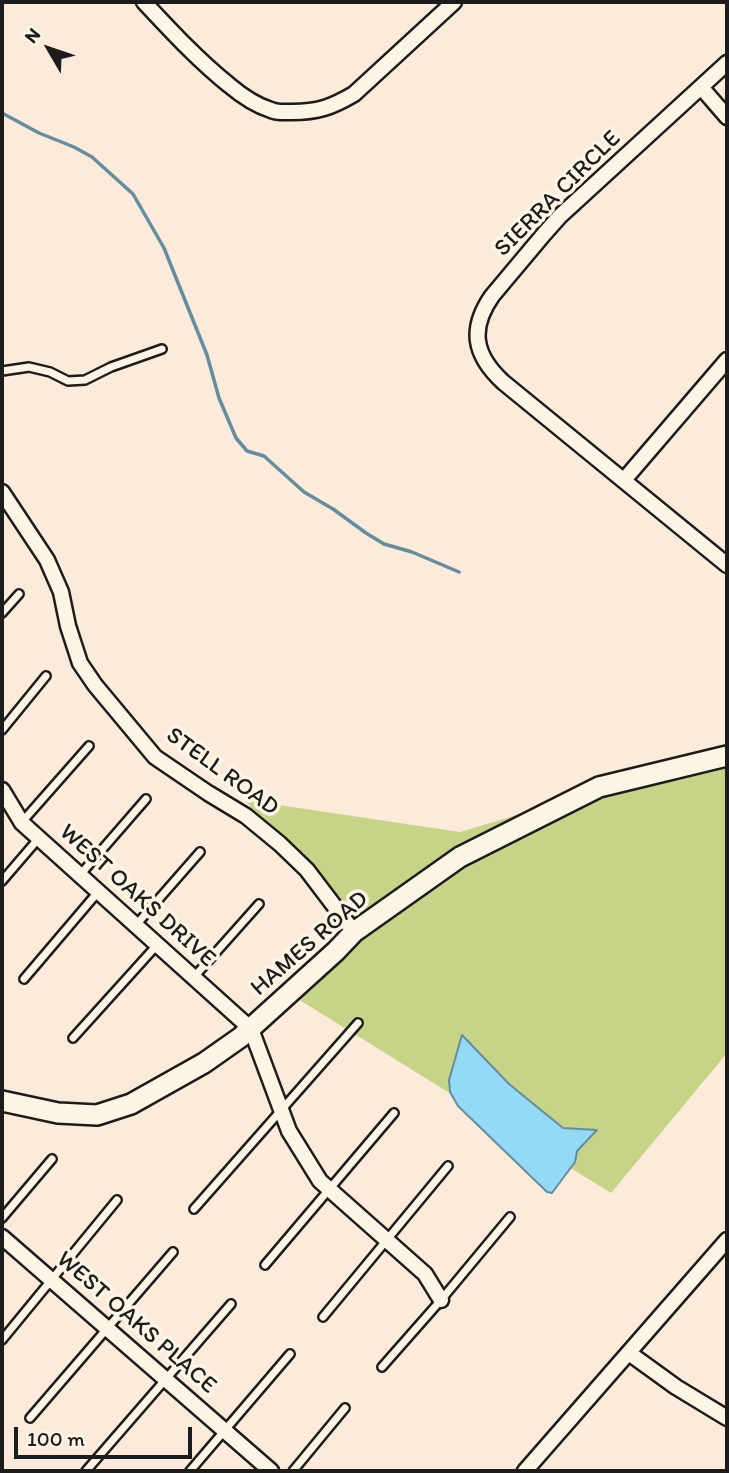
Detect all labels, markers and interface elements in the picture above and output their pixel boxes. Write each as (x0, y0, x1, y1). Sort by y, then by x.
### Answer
north arrow (14, 14, 84, 84)
text: N (19, 23, 45, 48)
street label: SIERRA CIRCLE (489, 125, 627, 263)
street label: STELL ROAD (160, 721, 284, 823)
street label: WEST OAKS DRIVE (53, 818, 221, 974)
street label: HAMES ROAD (245, 885, 375, 1003)
street label: WEST OAKS PLACE (50, 1245, 222, 1401)
scale bar (18, 1414, 196, 1458)
text: 100 m (27, 1426, 85, 1451)

